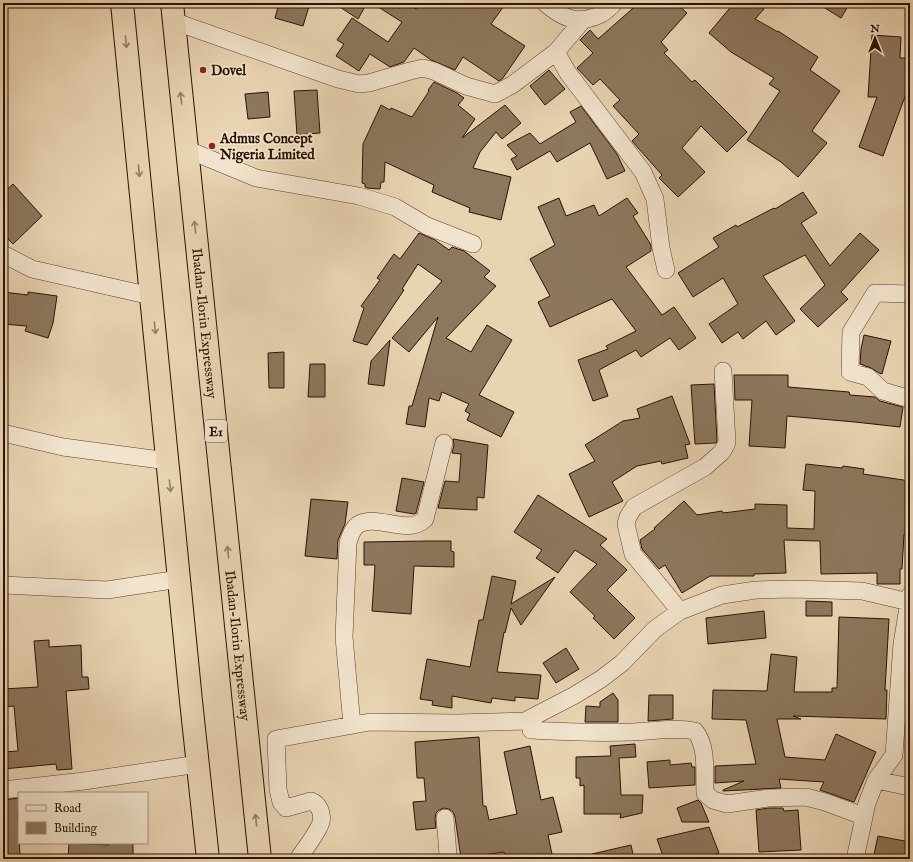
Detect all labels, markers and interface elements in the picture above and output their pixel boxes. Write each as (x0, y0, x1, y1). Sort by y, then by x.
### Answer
north arrow (855, 18, 895, 58)
text: N (869, 22, 880, 36)
one-way arrow (123, 35, 130, 48)
place label: Dovel (211, 62, 247, 80)
marker: Dovel (198, 65, 208, 75)
one-way arrow (178, 92, 185, 105)
place label: Admus Concept Nigeria Limited (219, 130, 315, 164)
marker: Admus Concept Nigeria Limited (207, 141, 217, 151)
one-way arrow (135, 164, 143, 177)
one-way arrow (191, 221, 198, 234)
street label: Ibadan-Ilorin Expressway (187, 247, 221, 400)
one-way arrow (151, 321, 158, 334)
road number: E1 (205, 420, 227, 442)
one-way arrow (167, 479, 174, 492)
one-way arrow (224, 546, 232, 559)
street label: Ibadan-Ilorin Expressway (220, 570, 254, 722)
legend (18, 792, 148, 844)
text: Road (54, 801, 82, 816)
one-way arrow (252, 814, 260, 827)
text: Building (54, 821, 98, 836)

